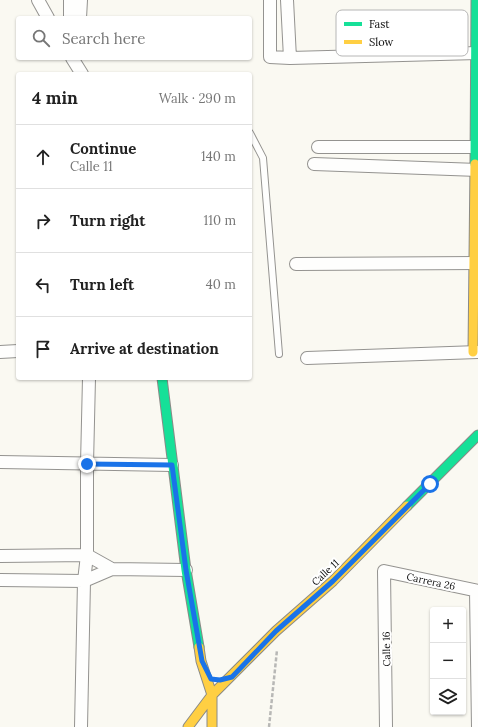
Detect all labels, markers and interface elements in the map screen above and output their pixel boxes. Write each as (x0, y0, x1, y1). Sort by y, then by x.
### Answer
legend (336, 10, 468, 56)
search box (16, 16, 252, 60)
text: Fast (369, 17, 390, 31)
icon: search (30, 27, 52, 49)
text: Search here (62, 29, 145, 48)
text: Slow (369, 35, 394, 49)
text: 4 min (32, 87, 78, 109)
text: Walk · 290 m (159, 90, 236, 107)
text: Continue (70, 139, 136, 158)
icon: ahead (32, 146, 54, 168)
text: 140 m (201, 148, 236, 165)
text: Calle 11 (70, 158, 113, 175)
icon: right (32, 210, 54, 232)
text: Turn right (70, 211, 146, 230)
text: 110 m (203, 212, 236, 229)
icon: left (32, 274, 54, 296)
text: Turn left (70, 275, 134, 294)
text: 40 m (206, 276, 236, 293)
icon: arrive (32, 338, 54, 360)
text: Arrive at destination (70, 339, 219, 358)
route end (78, 455, 96, 473)
route start (421, 475, 439, 493)
street label: Calle 11 (309, 556, 342, 588)
street label: Carrera 26 (405, 570, 457, 593)
map controls (430, 607, 466, 715)
button: + (430, 607, 466, 643)
street label: Calle 16 (380, 631, 393, 667)
button: − (430, 643, 466, 679)
button: layers (430, 679, 466, 715)

